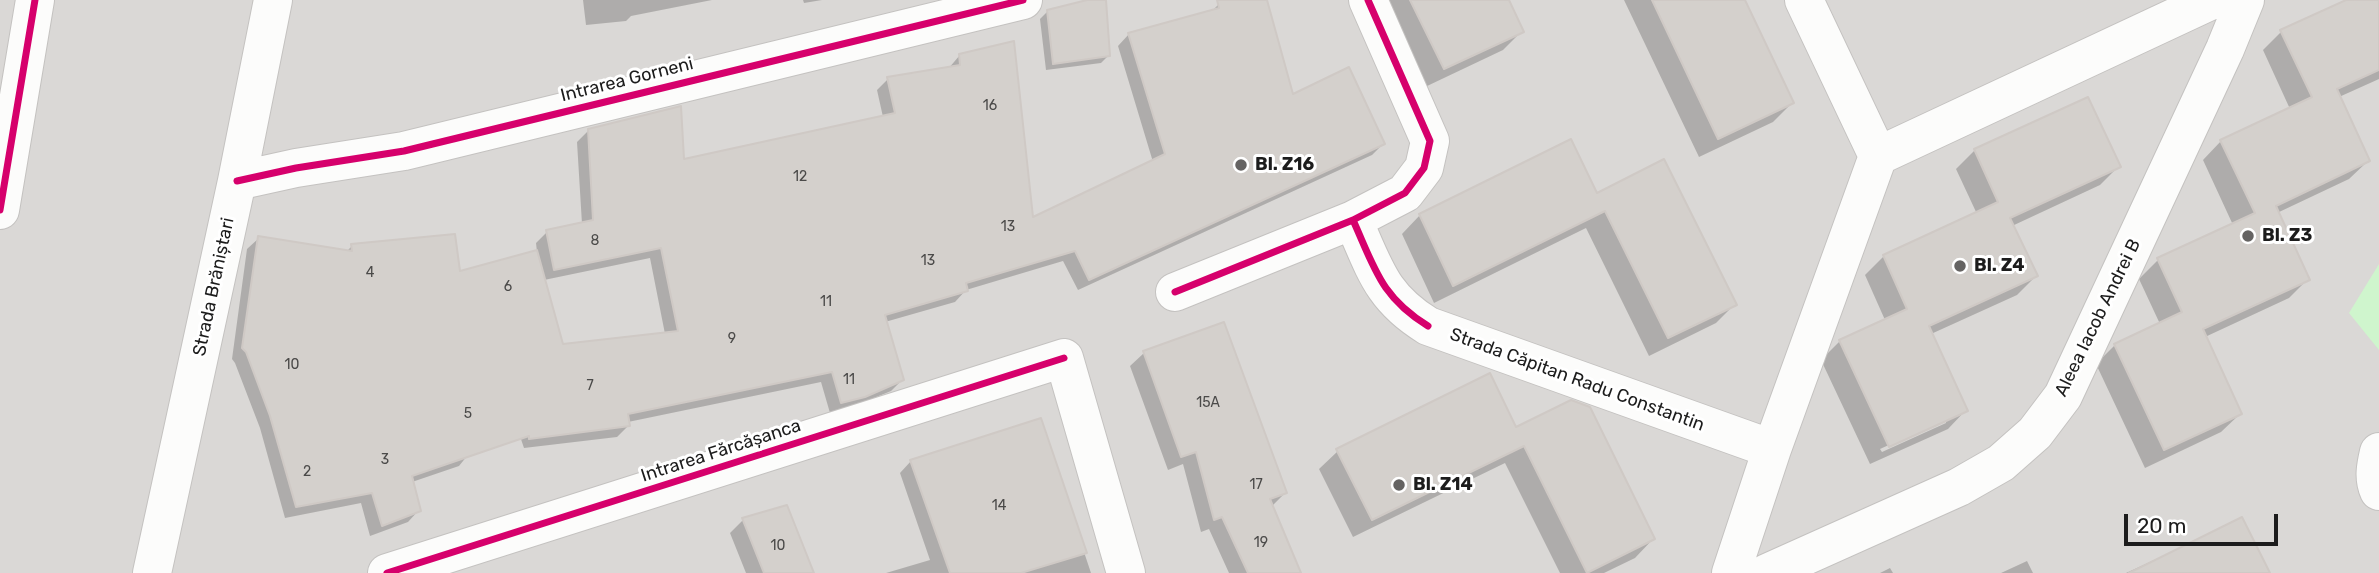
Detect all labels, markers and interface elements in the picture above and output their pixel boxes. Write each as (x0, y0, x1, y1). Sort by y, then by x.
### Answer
street label: Intrarea Gorneni (558, 53, 696, 107)
house number: 16 (983, 98, 997, 114)
place label: Bl. Z16 (1255, 154, 1314, 176)
marker: Bl. Z16 (1233, 157, 1249, 173)
house number: 12 (793, 169, 807, 185)
street label: Strada Brăniștari (189, 216, 239, 358)
house number: 13 (1001, 219, 1015, 235)
place label: Bl. Z3 (2262, 225, 2312, 247)
marker: Bl. Z3 (2240, 228, 2256, 244)
house number: 8 (591, 233, 599, 249)
street label: Aleea Iacob Andrei B (2051, 236, 2145, 400)
house number: 13 (921, 253, 935, 269)
place label: Bl. Z4 (1974, 255, 2025, 277)
marker: Bl. Z4 (1952, 258, 1968, 274)
house number: 4 (366, 265, 374, 281)
house number: 6 (504, 279, 512, 295)
house number: 11 (820, 294, 832, 310)
street label: Strada Căpitan Radu Constantin (1447, 324, 1707, 436)
house number: 9 (728, 331, 736, 347)
house number: 10 (285, 357, 299, 373)
house number: 11 (843, 372, 855, 388)
house number: 7 (586, 378, 594, 394)
house number: 15A (1196, 395, 1220, 411)
house number: 5 (464, 406, 472, 422)
street label: Intrarea Fărcășanca (638, 415, 804, 487)
house number: 3 (381, 452, 389, 468)
house number: 2 (303, 464, 311, 480)
place label: Bl. Z14 (1413, 474, 1473, 496)
house number: 17 (1249, 477, 1263, 493)
marker: Bl. Z14 (1391, 477, 1407, 493)
house number: 14 (992, 498, 1006, 514)
scale bar (2127, 500, 2281, 544)
text: 20 m (2137, 513, 2186, 538)
house number: 19 (1254, 535, 1268, 551)
house number: 10 (771, 538, 785, 554)

